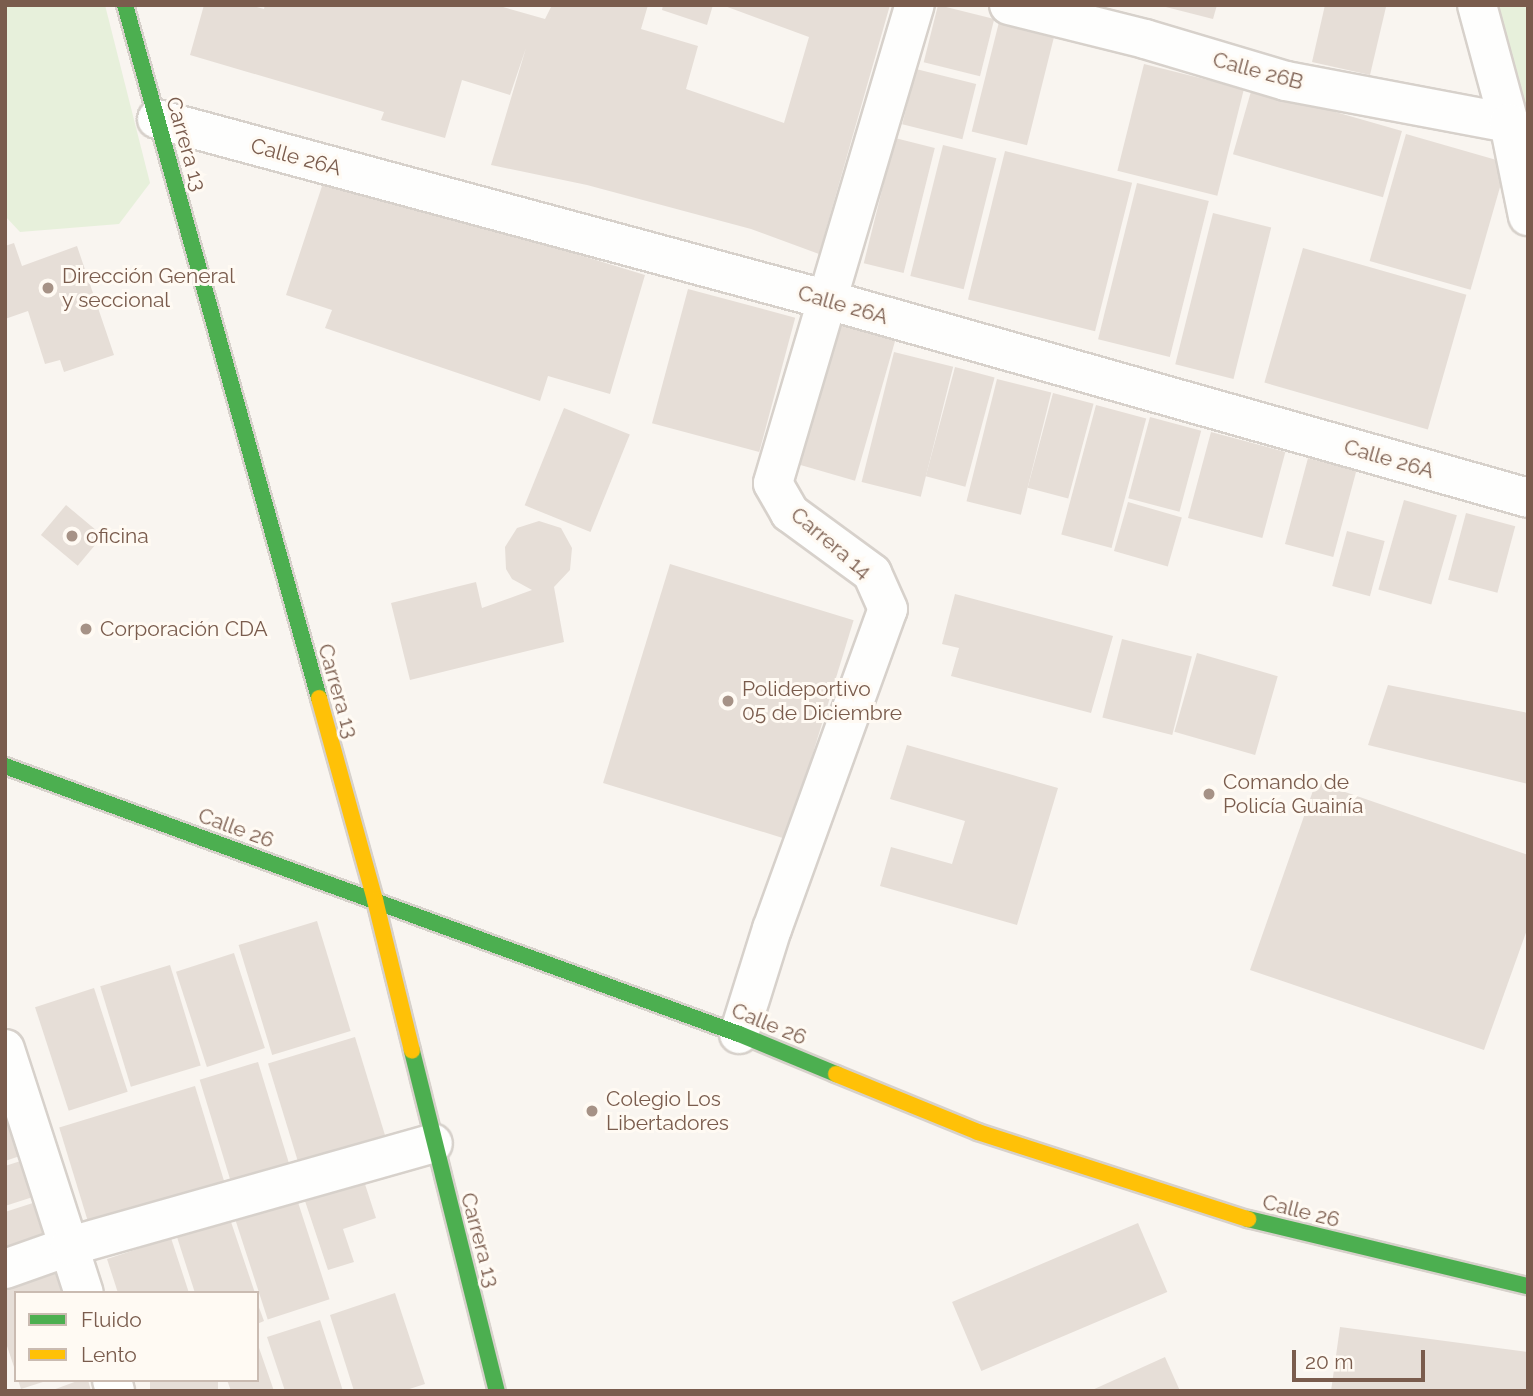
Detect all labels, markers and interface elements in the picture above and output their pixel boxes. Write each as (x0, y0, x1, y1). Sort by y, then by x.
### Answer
street label: Calle 26B (1210, 47, 1306, 95)
street label: Carrera 13 (161, 94, 211, 194)
street label: Calle 26A (248, 133, 344, 181)
place label: Dirección General y seccional (62, 263, 235, 313)
marker: Dirección General y seccional (40, 280, 56, 296)
street label: Calle 26A (795, 280, 891, 330)
street label: Calle 26A (1341, 434, 1437, 484)
street label: Carrera 14 (786, 502, 876, 584)
place label: oficina (86, 523, 149, 549)
marker: oficina (64, 528, 80, 544)
place label: Corporación CDA (100, 616, 268, 642)
marker: Corporación CDA (78, 621, 94, 637)
street label: Carrera 13 (313, 641, 363, 741)
place label: Polideportivo 05 de Diciembre (742, 676, 902, 726)
marker: Polideportivo 05 de Diciembre (720, 693, 736, 709)
place label: Comando de Policía Guainía (1223, 769, 1363, 819)
marker: Comando de Policía Guainía (1201, 786, 1217, 802)
street label: Calle 26 (195, 803, 277, 853)
street label: Calle 26 (728, 998, 810, 1050)
place label: Colegio Los Libertadores (606, 1086, 729, 1136)
marker: Colegio Los Libertadores (584, 1103, 600, 1119)
street label: Calle 26 (1260, 1189, 1342, 1233)
street label: Carrera 13 (455, 1190, 505, 1290)
legend (14, 1291, 259, 1382)
text: Fluido (81, 1307, 142, 1332)
scale bar (1295, 1336, 1428, 1380)
text: Lento (81, 1342, 137, 1367)
text: 20 m (1305, 1349, 1353, 1374)

